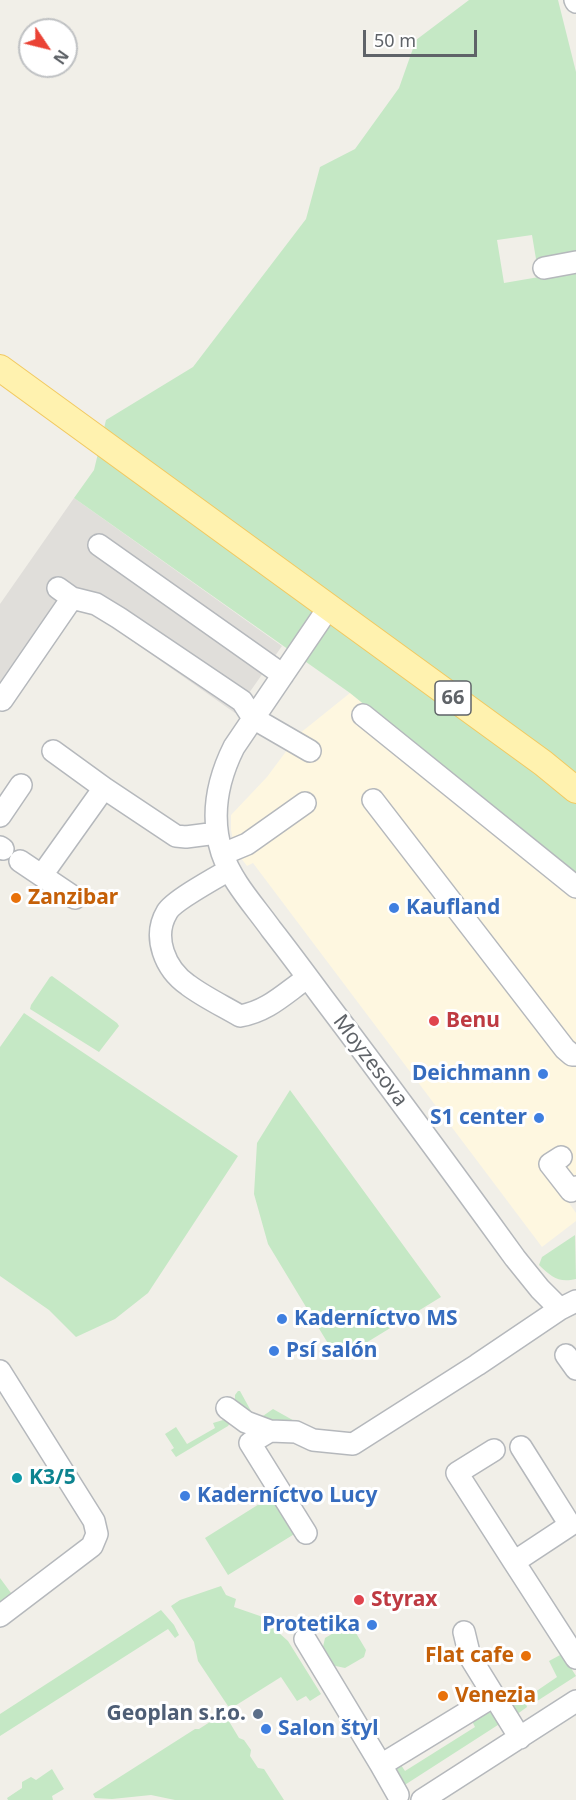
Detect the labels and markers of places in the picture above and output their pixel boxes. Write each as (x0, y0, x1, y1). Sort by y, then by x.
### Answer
place label: Zanzibar (28, 885, 118, 911)
marker: Zanzibar (9, 891, 23, 905)
place label: Kaufland (406, 895, 500, 921)
marker: Kaufland (387, 901, 401, 915)
place label: Benu (446, 1008, 500, 1034)
marker: Benu (427, 1014, 441, 1028)
place label: Deichmann (412, 1061, 531, 1087)
marker: Deichmann (536, 1067, 550, 1081)
place label: S1 center (430, 1105, 527, 1131)
marker: S1 center (532, 1111, 546, 1125)
place label: Kaderníctvo MS (294, 1306, 458, 1332)
marker: Kaderníctvo MS (275, 1312, 289, 1326)
place label: Psí salón (286, 1338, 377, 1364)
marker: Psí salón (267, 1344, 281, 1358)
place label: K3/5 (29, 1465, 76, 1491)
marker: K3/5 (10, 1471, 24, 1485)
place label: Kaderníctvo Lucy (197, 1483, 377, 1509)
marker: Kaderníctvo Lucy (178, 1489, 192, 1503)
place label: Styrax (371, 1587, 437, 1613)
marker: Styrax (352, 1593, 366, 1607)
place label: Protetika (262, 1612, 360, 1638)
marker: Protetika (365, 1618, 379, 1632)
place label: Flat cafe (425, 1643, 514, 1669)
marker: Flat cafe (519, 1649, 533, 1663)
place label: Venezia (455, 1683, 536, 1709)
marker: Venezia (436, 1689, 450, 1703)
place label: Geoplan s.r.o. (107, 1701, 246, 1727)
marker: Geoplan s.r.o. (251, 1707, 265, 1721)
place label: Salon štyl (278, 1716, 379, 1742)
marker: Salon štyl (259, 1722, 273, 1736)

